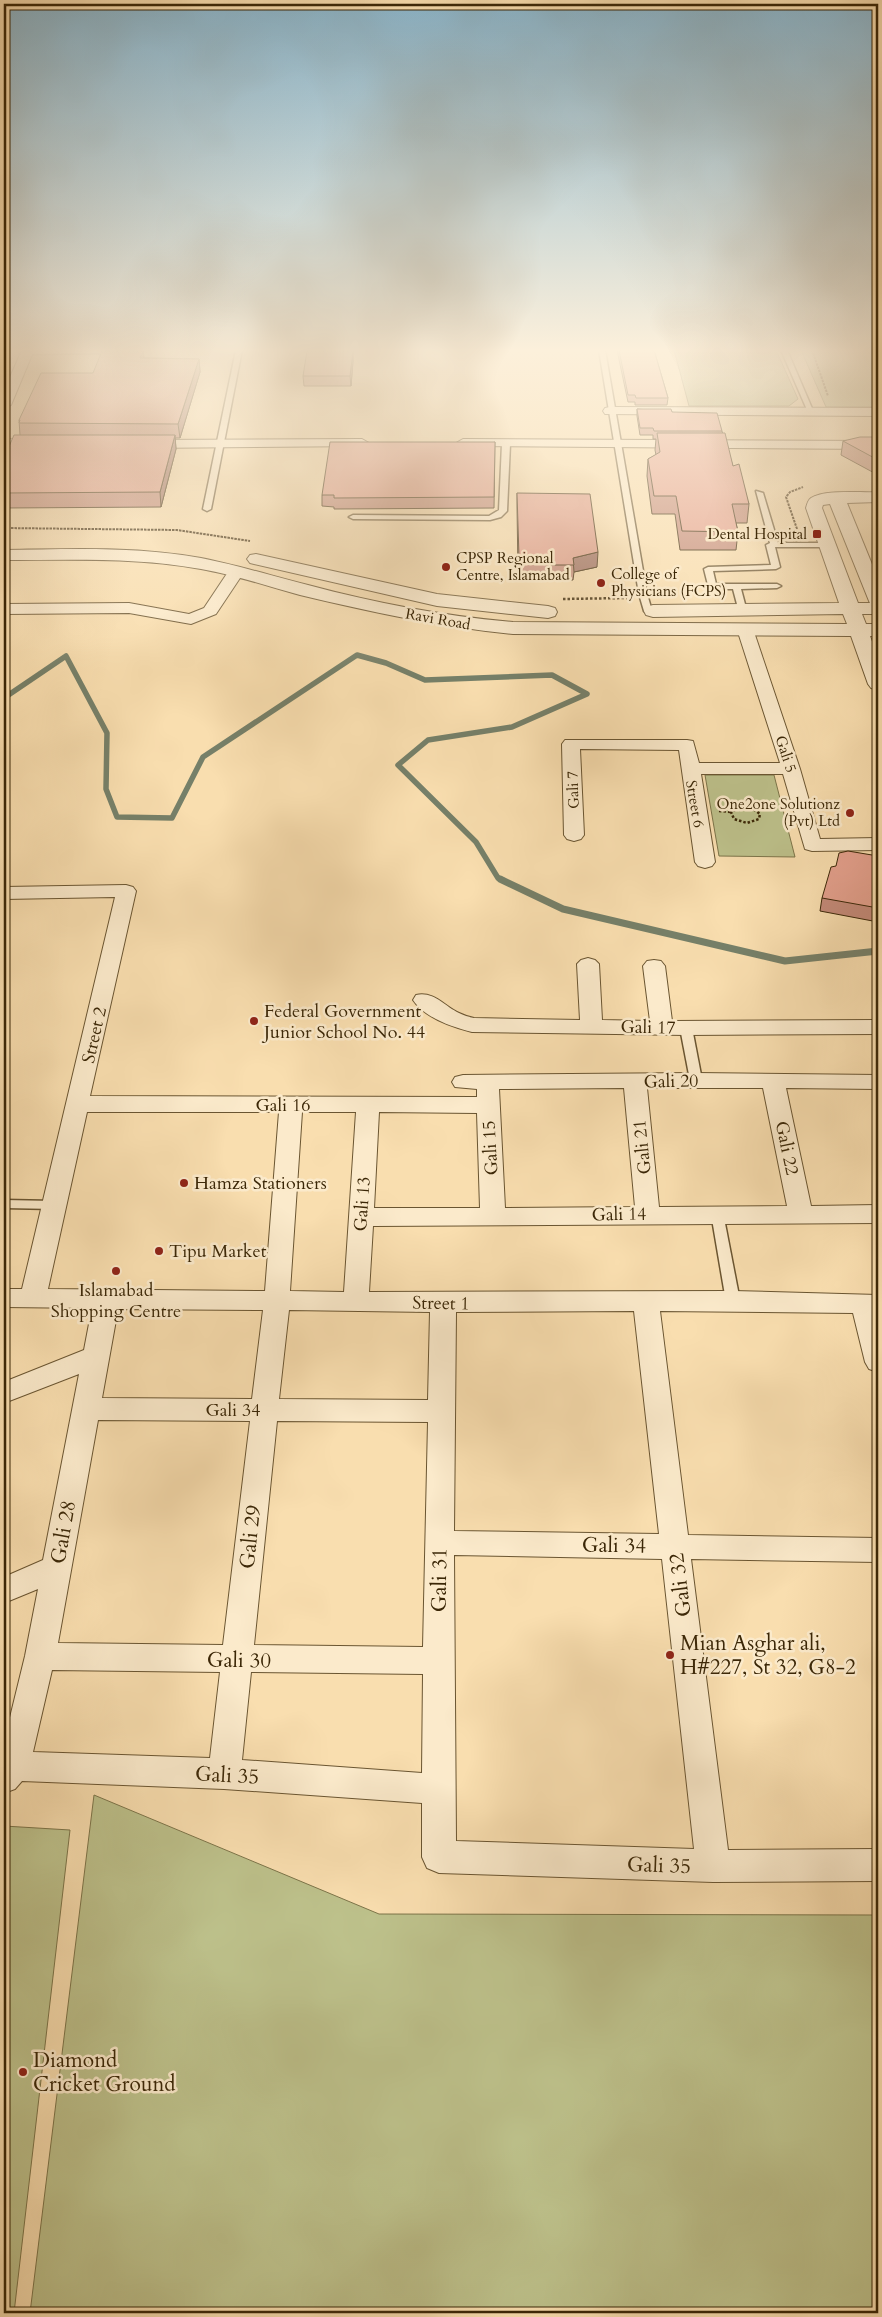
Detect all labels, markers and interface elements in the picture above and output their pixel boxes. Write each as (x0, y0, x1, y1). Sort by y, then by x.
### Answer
place label: Dental Hospital (708, 524, 807, 544)
marker: Dental Hospital (811, 528, 823, 540)
place label: CPSP Regional Centre, Islamabad (456, 548, 570, 585)
marker: CPSP Regional Centre, Islamabad (440, 561, 452, 573)
place label: College of Physicians (FCPS) (611, 564, 726, 601)
marker: College of Physicians (FCPS) (595, 577, 607, 589)
street label: Ravi Road (404, 603, 472, 635)
street label: Gali 5 (771, 733, 801, 775)
street label: Gali 7 (562, 770, 584, 809)
street label: Street 6 (681, 779, 709, 830)
place label: One2one Solutionz (Pvt) Ltd (717, 794, 840, 831)
marker: One2one Solutionz (Pvt) Ltd (844, 807, 856, 819)
place label: Federal Government Junior School No. 44 (261, 999, 425, 1045)
street label: Street 2 (76, 1004, 113, 1066)
marker: Federal Government Junior School No. 44 (248, 1015, 260, 1027)
street label: Gali 17 (620, 1015, 676, 1040)
street label: Gali 20 (643, 1069, 699, 1094)
street label: Gali 16 (256, 1093, 310, 1118)
street label: Gali 21 (627, 1118, 658, 1176)
street label: Gali 22 (769, 1119, 804, 1178)
street label: Gali 15 (477, 1120, 504, 1176)
place label: Hamza Stationers (194, 1171, 327, 1196)
street label: Gali 13 (348, 1176, 377, 1232)
marker: Hamza Stationers (178, 1177, 190, 1189)
street label: Gali 14 (591, 1202, 647, 1227)
place label: Tipu Market (169, 1239, 267, 1264)
marker: Tipu Market (153, 1245, 165, 1257)
marker: Islamabad Shopping Centre (110, 1265, 122, 1277)
place label: Islamabad Shopping Centre (51, 1278, 181, 1324)
street label: Street 1 (412, 1291, 470, 1316)
street label: Gali 34 (206, 1398, 260, 1423)
street label: Gali 28 (44, 1498, 83, 1566)
street label: Gali 29 (233, 1503, 268, 1570)
street label: Gali 34 (582, 1530, 647, 1561)
street label: Gali 31 (424, 1548, 455, 1612)
street label: Gali 32 (662, 1551, 699, 1619)
place label: Mian Asghar ali, H#227, St 32, G8-2 (680, 1629, 856, 1682)
street label: Gali 30 (207, 1645, 271, 1676)
marker: Mian Asghar ali, H#227, St 32, G8-2 (664, 1649, 676, 1661)
street label: Gali 35 (194, 1759, 260, 1792)
street label: Gali 35 (626, 1850, 692, 1881)
place label: Diamond Cricket Ground (33, 2046, 176, 2099)
marker: Diamond Cricket Ground (17, 2066, 29, 2078)

